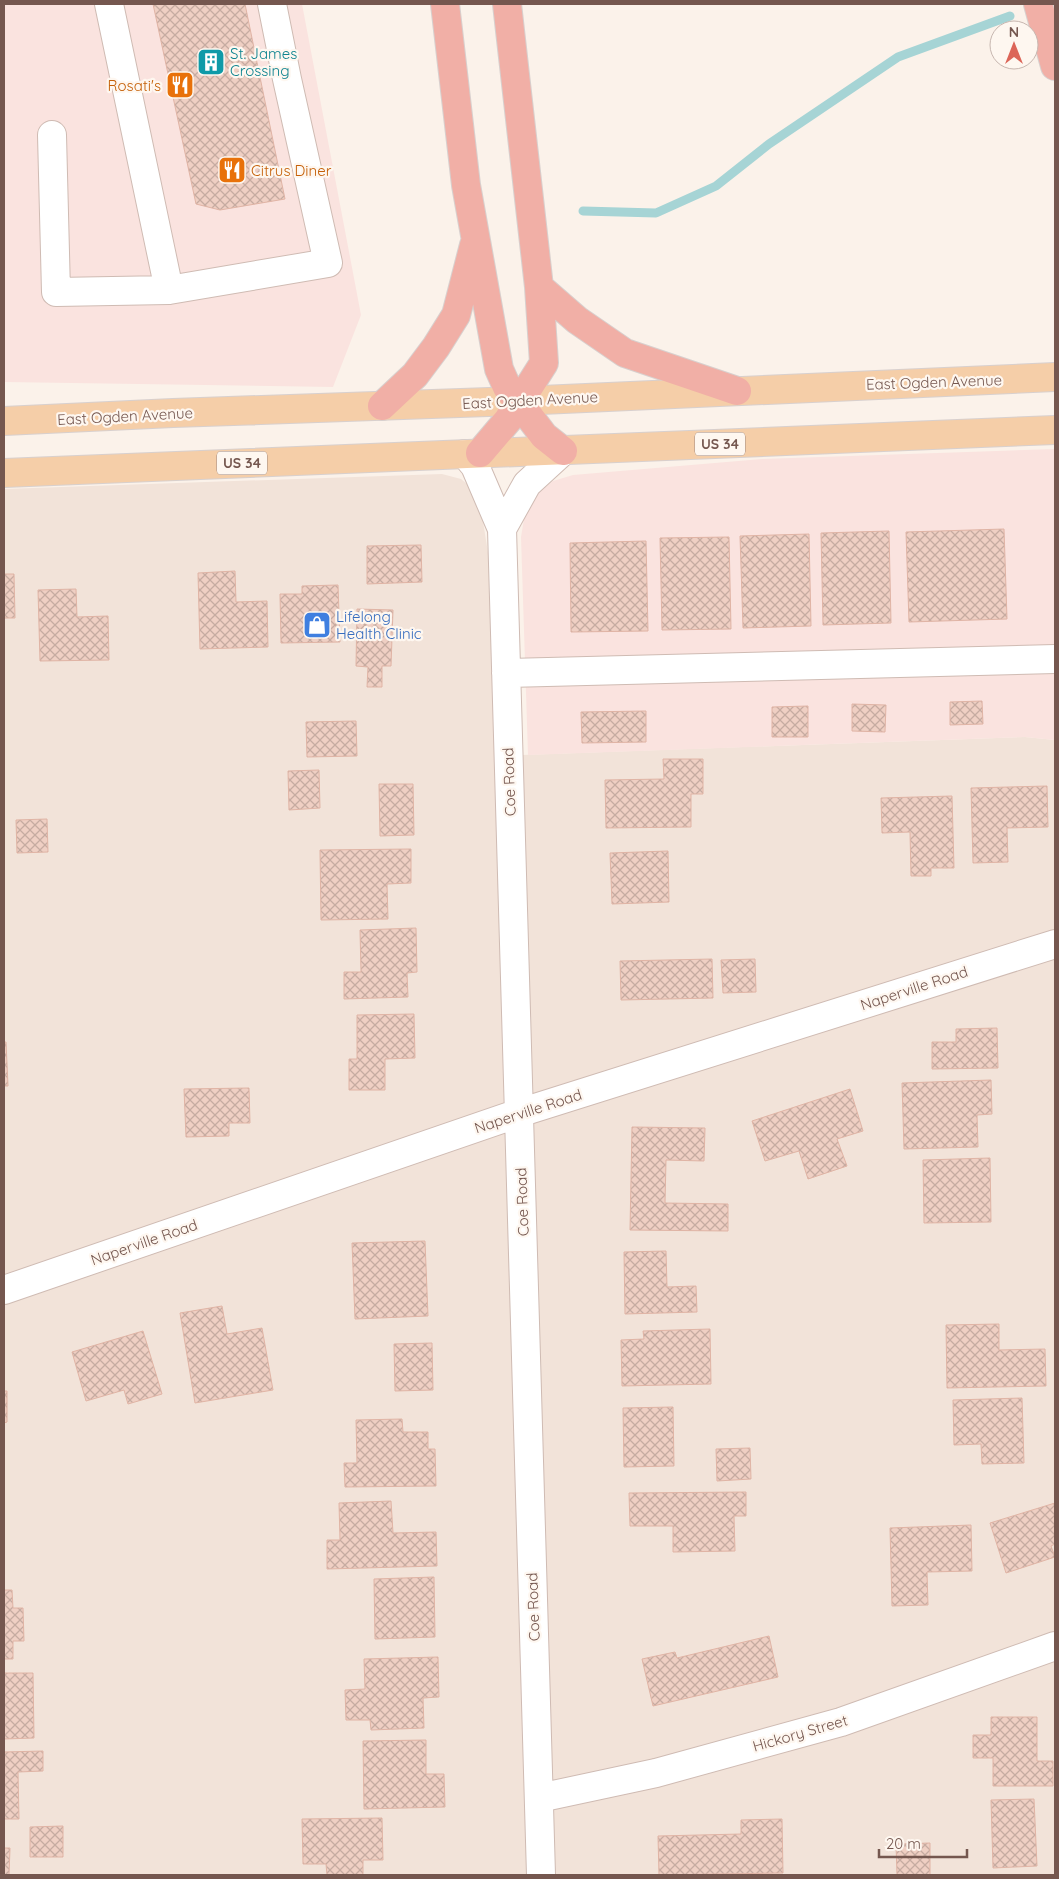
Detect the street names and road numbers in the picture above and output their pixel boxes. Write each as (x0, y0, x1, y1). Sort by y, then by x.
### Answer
street label: East Ogden Avenue (866, 370, 1002, 394)
street label: East Ogden Avenue (462, 387, 598, 413)
street label: East Ogden Avenue (57, 403, 193, 429)
road number: US 34 (695, 432, 745, 456)
road number: US 34 (217, 452, 267, 474)
street label: Coe Road (498, 747, 520, 817)
street label: Naperville Road (858, 962, 970, 1014)
street label: Naperville Road (472, 1085, 584, 1137)
street label: Coe Road (511, 1167, 533, 1237)
street label: Naperville Road (88, 1215, 200, 1269)
street label: Coe Road (522, 1572, 544, 1642)
street label: Hickory Street (750, 1710, 850, 1756)

